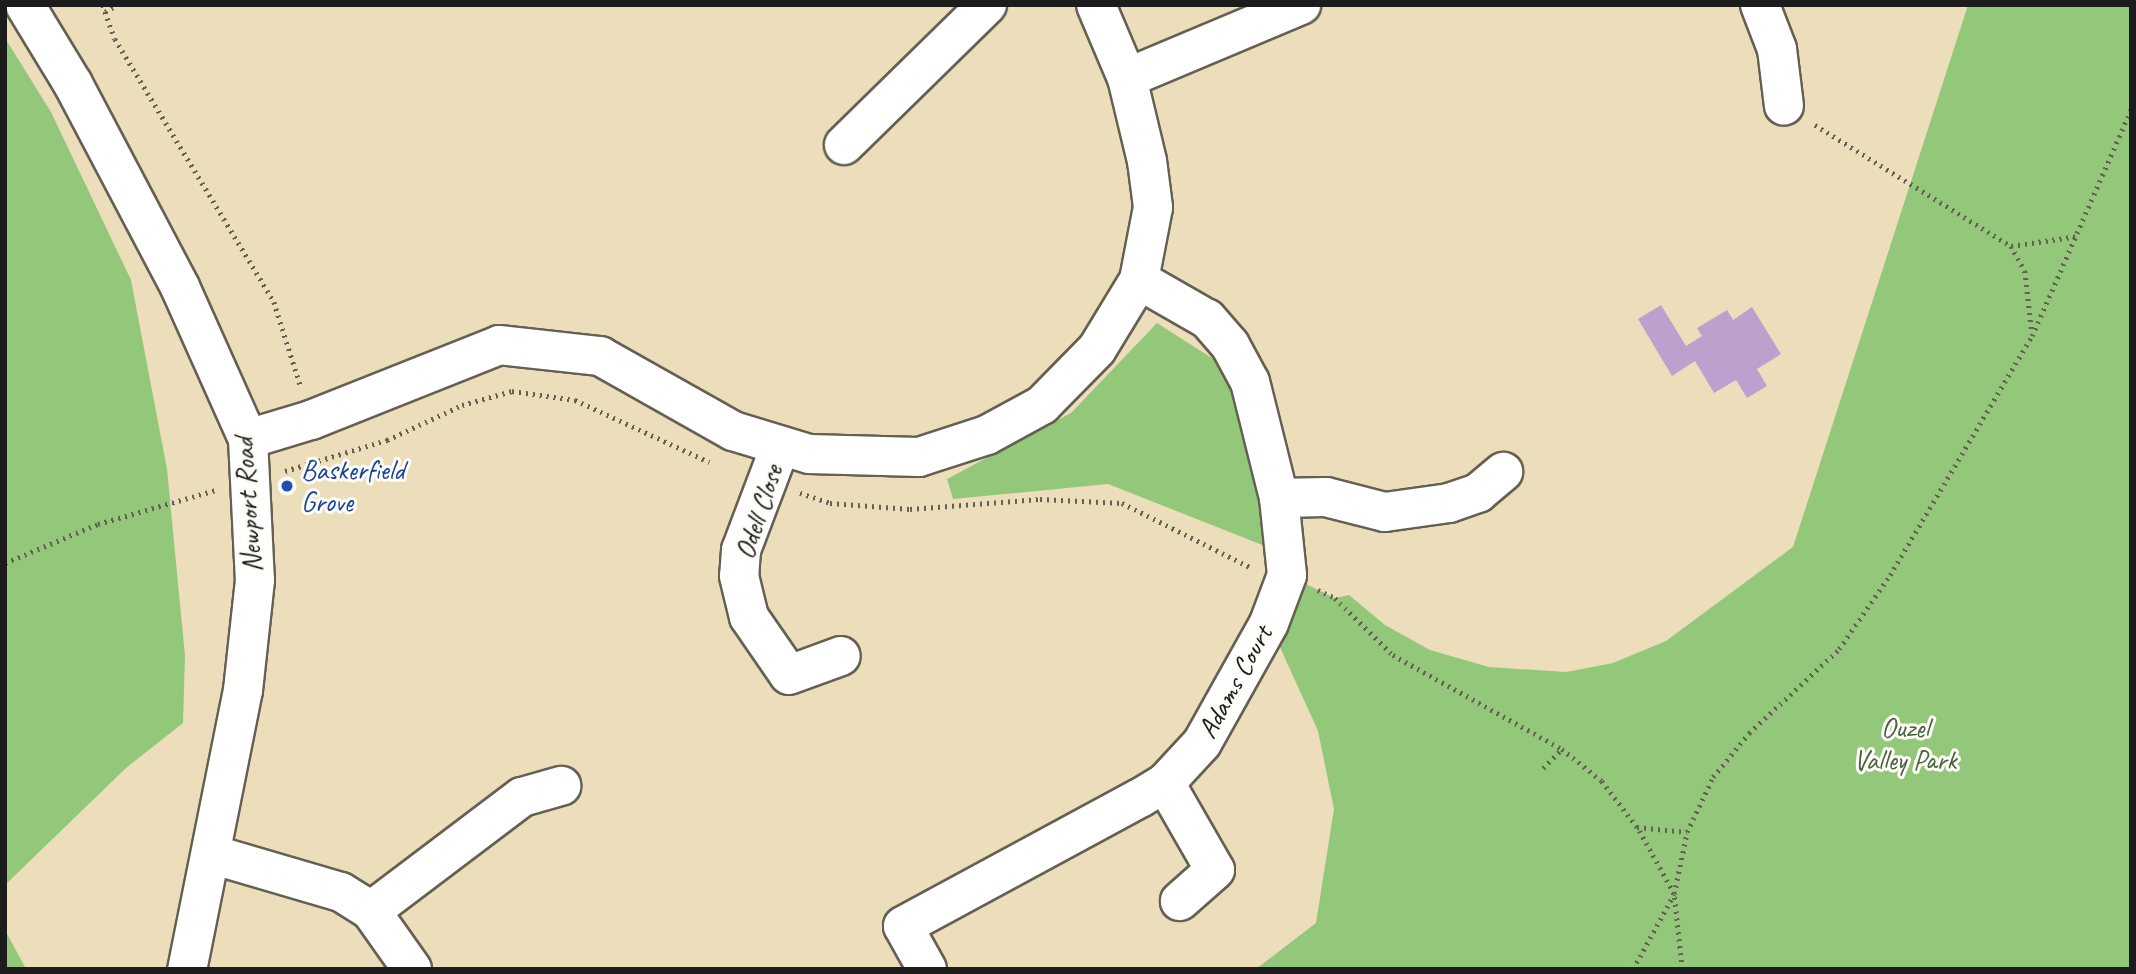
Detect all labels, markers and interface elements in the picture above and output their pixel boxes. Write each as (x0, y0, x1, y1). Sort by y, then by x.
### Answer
street label: Newport Road (227, 437, 269, 573)
place label: Baskerfield Grove (301, 453, 404, 519)
street label: Odell Close (728, 461, 790, 563)
marker: Baskerfield Grove (279, 478, 295, 494)
street label: Adams Court (1190, 620, 1280, 744)
park label: Ouzel Valley Park (1853, 711, 1957, 777)

